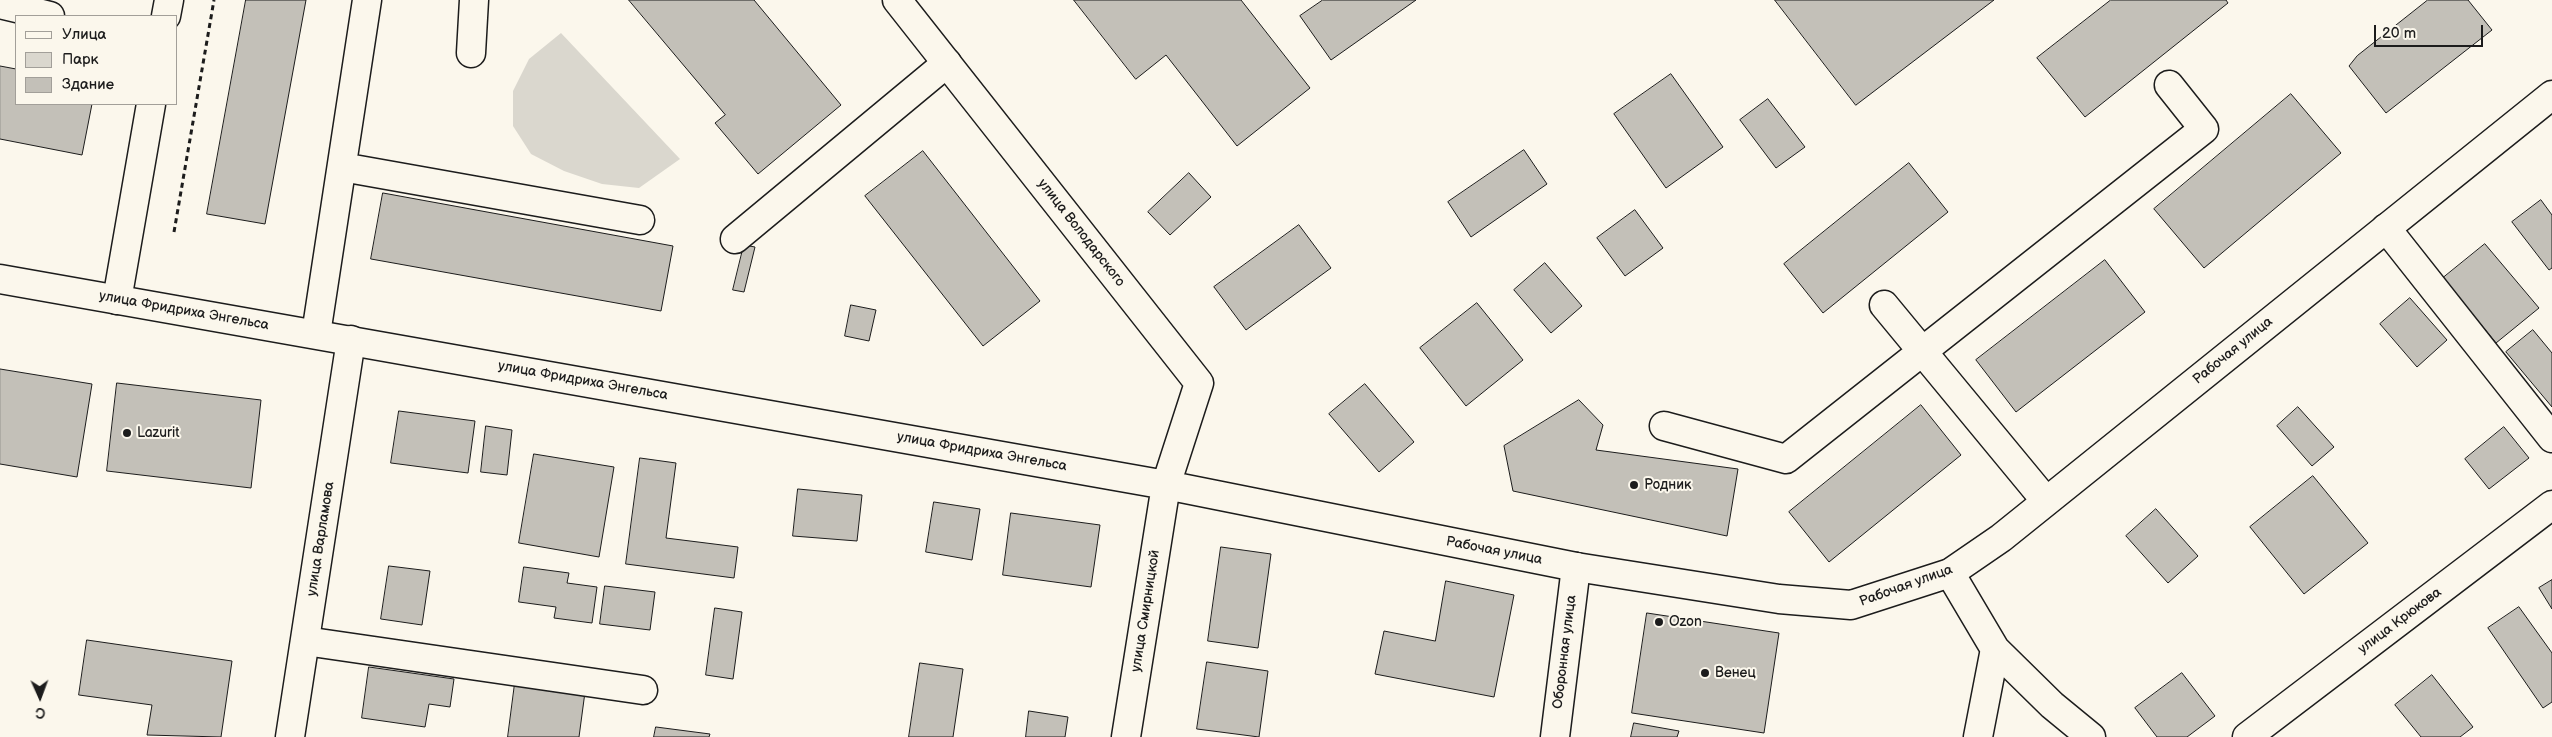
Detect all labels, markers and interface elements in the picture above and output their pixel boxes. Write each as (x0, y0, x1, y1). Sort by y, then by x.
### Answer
legend (15, 15, 178, 105)
scale bar (2377, 15, 2486, 47)
text: 20 m (2382, 24, 2416, 43)
text: Улица (62, 25, 106, 44)
text: Парк (62, 50, 99, 69)
text: Здание (62, 75, 114, 94)
street label: улица Володарского (1034, 176, 1128, 290)
street label: улица Фридриха Энгельса (98, 288, 270, 334)
street label: Рабочая улица (2190, 314, 2276, 388)
street label: улица Фридриха Энгельса (497, 358, 669, 404)
place label: Lazurit (137, 425, 180, 441)
marker: Lazurit (121, 427, 133, 439)
street label: улица Фридриха Энгельса (896, 429, 1068, 475)
place label: Родник (1644, 477, 1691, 493)
marker: Родник (1628, 479, 1640, 491)
street label: улица Варламова (304, 481, 338, 597)
street label: Рабочая улица (1444, 533, 1544, 569)
street label: улица Смирницкой (1128, 549, 1164, 673)
street label: Рабочая улица (1857, 561, 1955, 611)
street label: улица Крюкова (2355, 584, 2445, 658)
street label: Оборонная улица (1550, 594, 1580, 710)
place label: Ozon (1669, 614, 1702, 630)
marker: Ozon (1653, 616, 1665, 628)
place label: Венец (1715, 665, 1756, 681)
marker: Венец (1699, 667, 1711, 679)
north arrow (15, 672, 65, 722)
text: С (35, 704, 46, 721)

